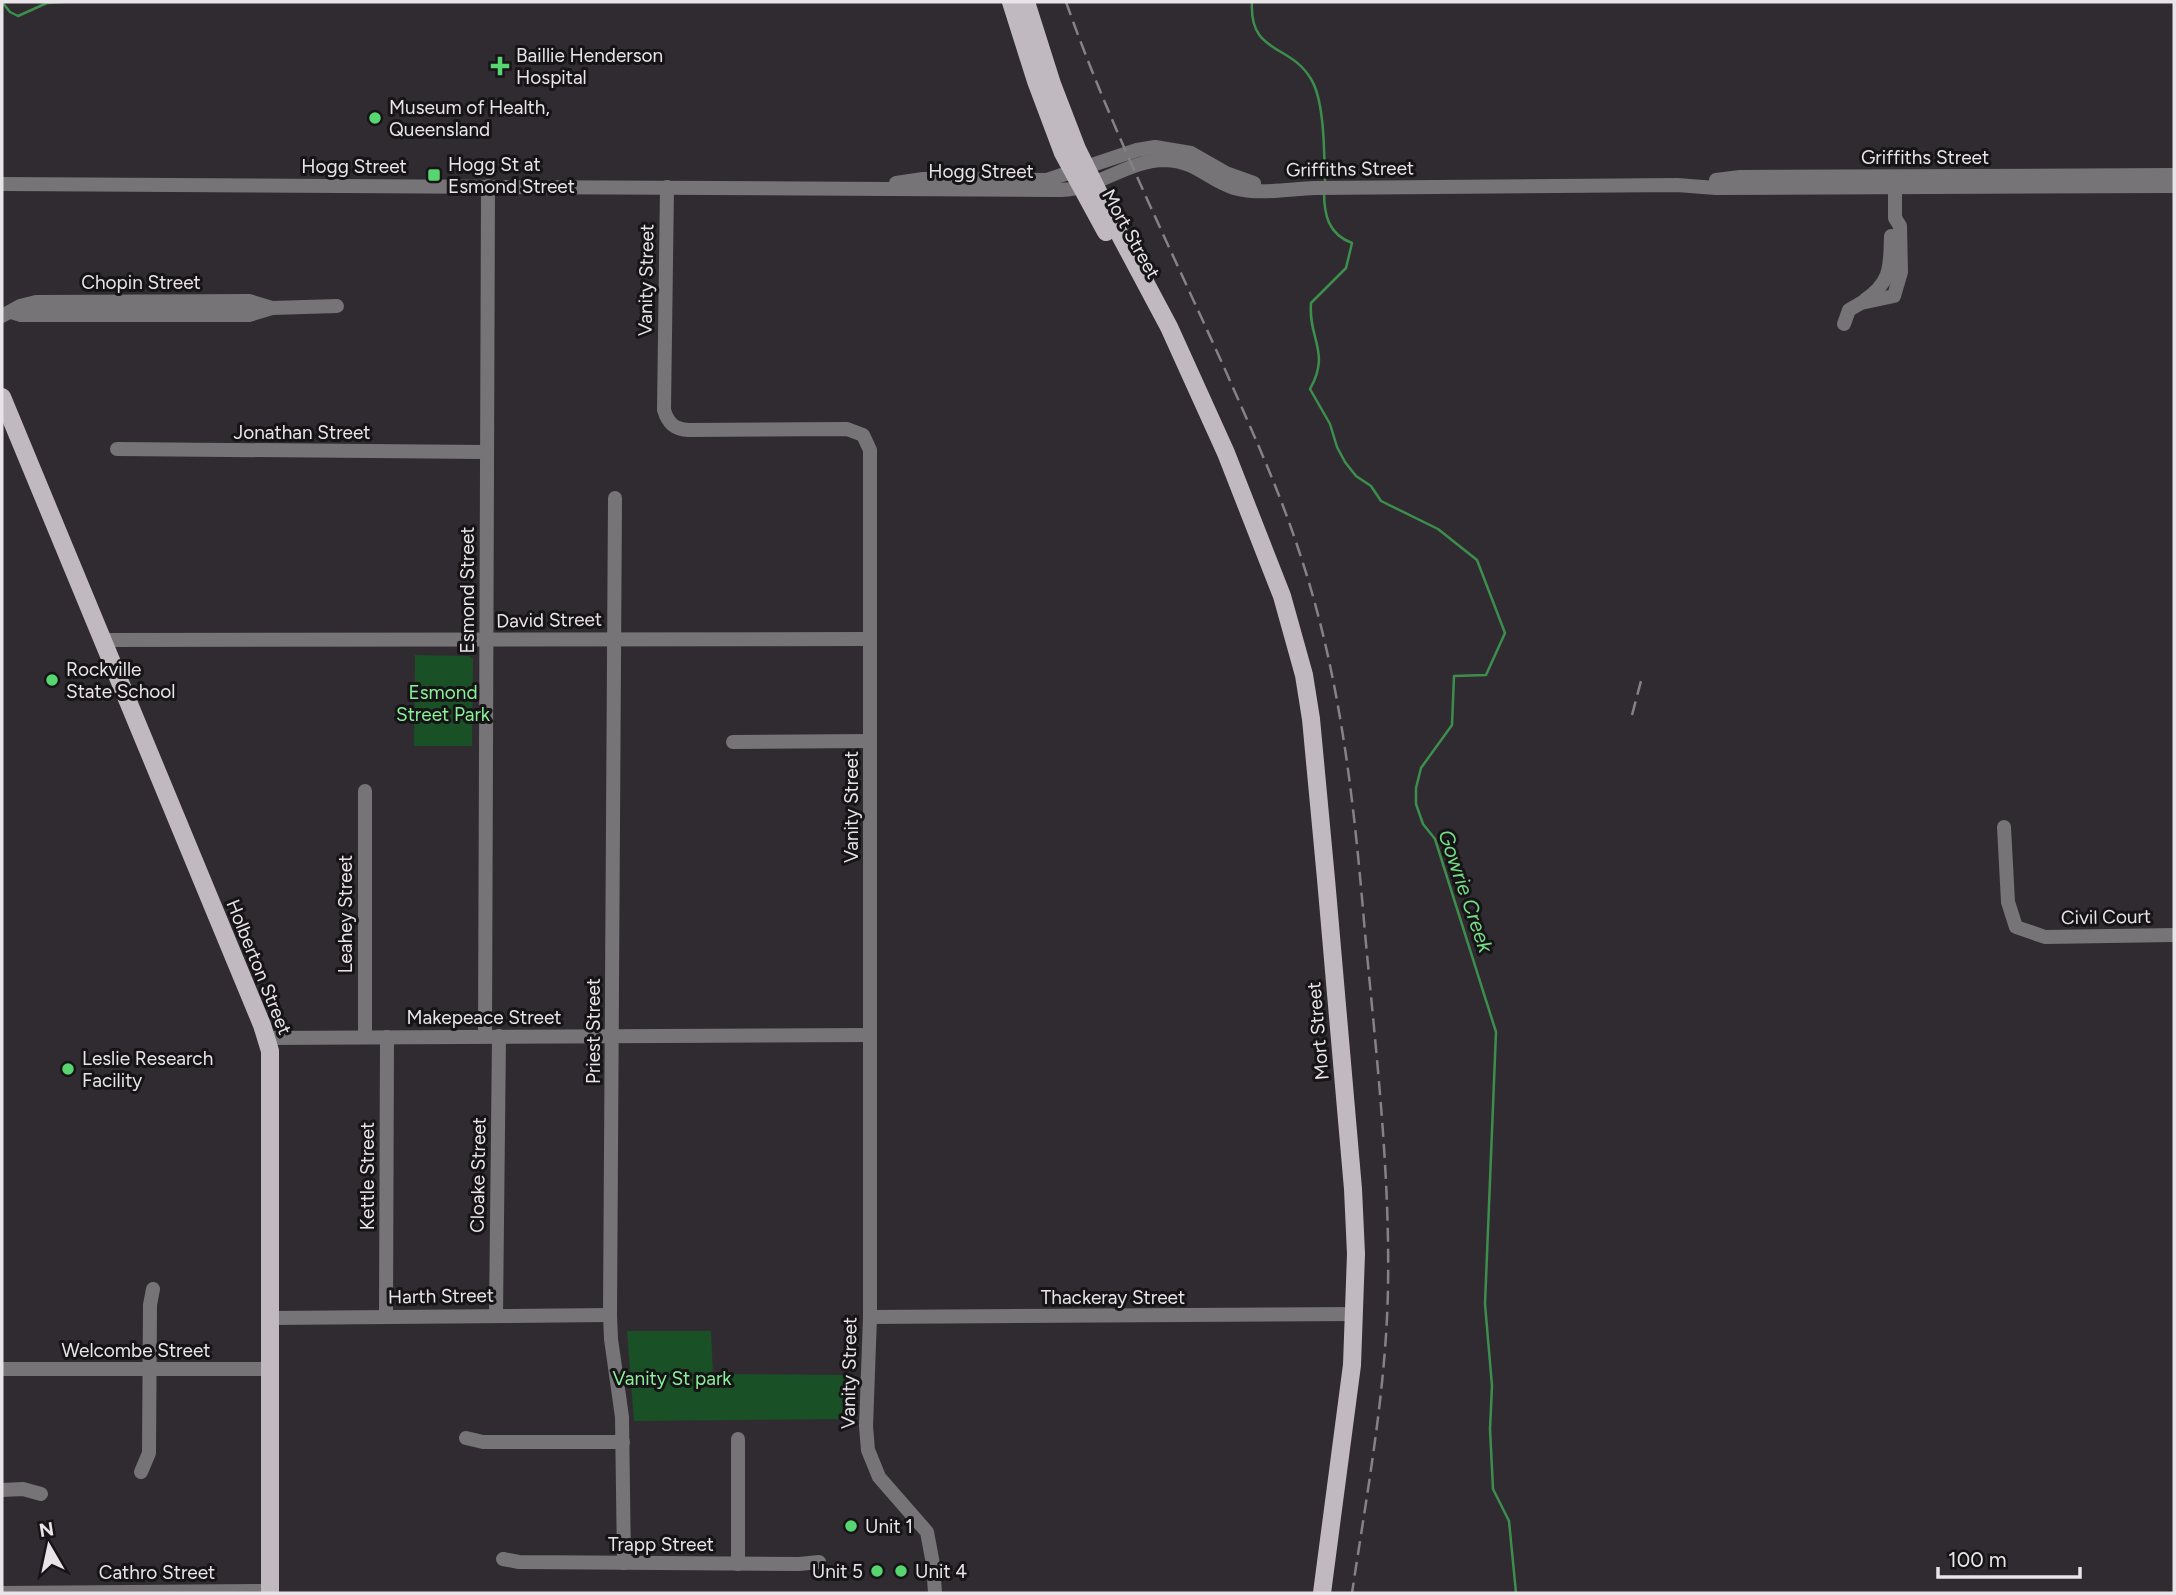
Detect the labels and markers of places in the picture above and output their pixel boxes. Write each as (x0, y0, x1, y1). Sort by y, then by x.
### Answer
place label: Baillie Henderson Hospital (516, 44, 663, 89)
marker: Baillie Henderson Hospital (490, 56, 510, 76)
place label: Museum of Health, Queensland (389, 96, 550, 141)
marker: Museum of Health, Queensland (367, 110, 383, 126)
place label: Hogg St at Esmond Street (448, 153, 575, 198)
marker: Hogg St at Esmond Street (426, 167, 442, 183)
place label: Rockville State School (66, 658, 175, 703)
marker: Rockville State School (44, 672, 60, 688)
place label: Leslie Research Facility (82, 1047, 213, 1092)
marker: Leslie Research Facility (60, 1061, 76, 1077)
place label: Unit 1 (865, 1515, 913, 1538)
marker: Unit 1 (843, 1518, 859, 1534)
place label: Unit 5 (812, 1560, 863, 1583)
place label: Unit 4 (915, 1560, 967, 1583)
marker: Unit 5 (869, 1563, 885, 1579)
marker: Unit 4 (893, 1563, 909, 1579)

